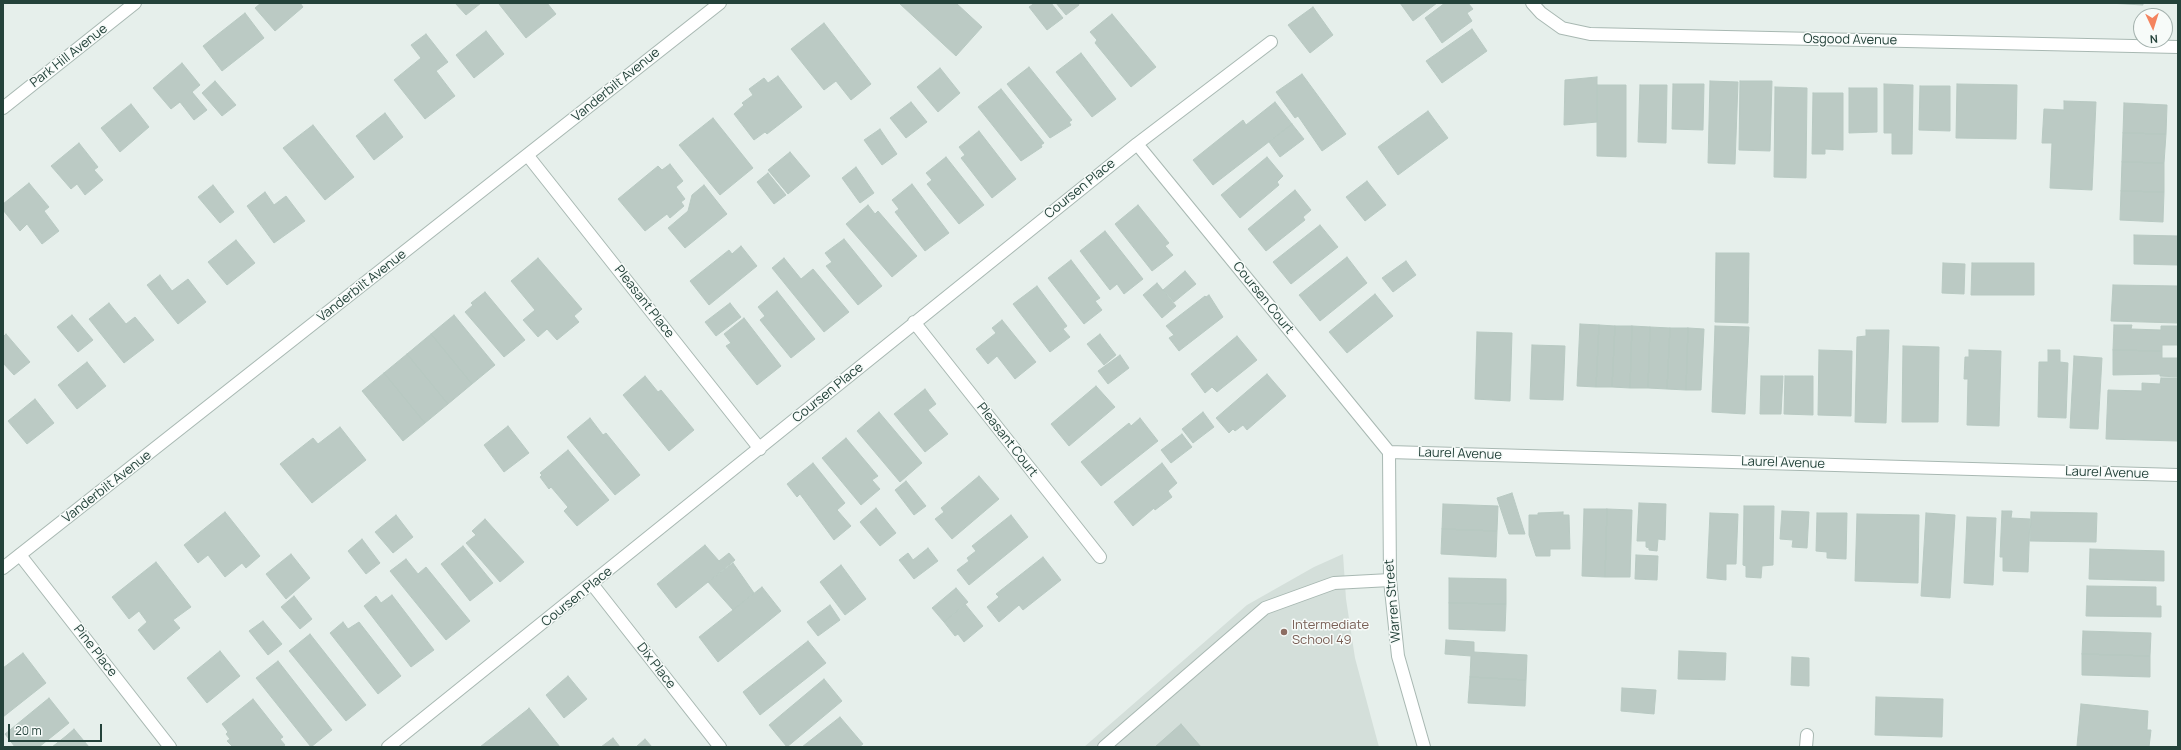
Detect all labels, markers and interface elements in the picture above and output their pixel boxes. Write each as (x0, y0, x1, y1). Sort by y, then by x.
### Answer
north arrow (2133, 8, 2173, 48)
street label: Park Hill Avenue (27, 21, 111, 91)
street label: Osgood Avenue (1803, 31, 1897, 49)
text: N (2149, 32, 2158, 47)
street label: Vanderbilt Avenue (569, 45, 663, 125)
street label: Coursen Place (1042, 156, 1118, 222)
street label: Vanderbilt Avenue (315, 247, 409, 325)
street label: Coursen Court (1229, 259, 1297, 337)
street label: Pleasant Place (611, 263, 677, 341)
street label: Coursen Place (790, 360, 866, 426)
street label: Pleasant Court (973, 400, 1041, 480)
street label: Laurel Avenue (1418, 445, 1502, 463)
street label: Vanderbilt Avenue (60, 448, 154, 526)
street label: Laurel Avenue (1741, 454, 1825, 472)
street label: Laurel Avenue (2065, 464, 2149, 482)
street label: Warren Street (1382, 559, 1404, 643)
street label: Coursen Place (539, 564, 615, 630)
place label: Intermediate School 49 (1292, 617, 1369, 648)
street label: Pine Place (70, 622, 120, 680)
marker: Intermediate School 49 (1279, 627, 1289, 637)
street label: Dix Place (633, 640, 679, 692)
scale bar (10, 716, 104, 742)
text: 20 m (15, 722, 42, 739)

